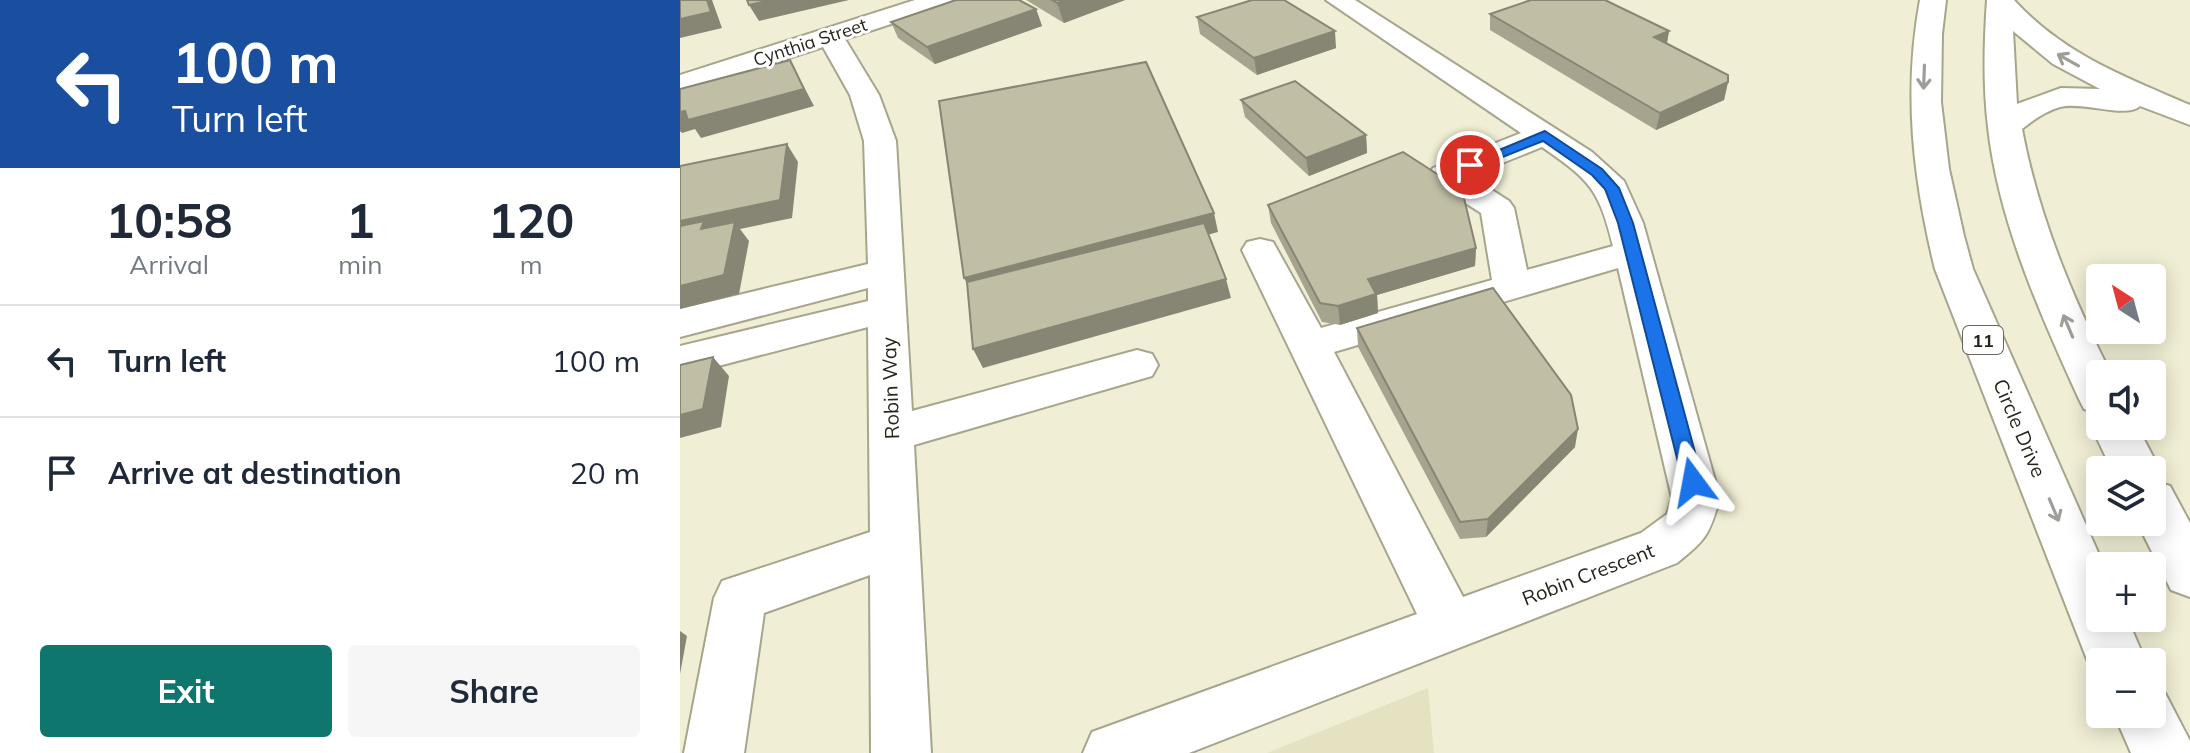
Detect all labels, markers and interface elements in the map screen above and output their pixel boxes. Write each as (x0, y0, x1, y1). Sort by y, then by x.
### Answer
street label: Cynthia Street (750, 13, 870, 71)
text: 100 m (172, 27, 339, 97)
icon: left (40, 32, 144, 136)
one-way arrow (2057, 52, 2080, 68)
one-way arrow (1917, 63, 1932, 90)
text: Turn left (172, 96, 308, 141)
pin (1436, 131, 1504, 199)
icon: arrive (1448, 143, 1492, 187)
text: 10:58 (106, 190, 233, 250)
text: 1 (346, 190, 375, 250)
text: 120 (488, 190, 574, 250)
text: Arrival (129, 248, 209, 281)
text: min (338, 248, 382, 281)
text: m (520, 248, 543, 281)
north arrow (2086, 264, 2166, 344)
map controls (2086, 264, 2166, 728)
one-way arrow (2059, 314, 2074, 339)
road number: 11 (1963, 326, 2003, 354)
street label: Robin Way (876, 336, 904, 440)
icon: left (40, 339, 84, 383)
text: Turn left (108, 342, 226, 380)
text: 100 m (552, 342, 640, 380)
button: sound (2086, 360, 2166, 440)
street label: Circle Drive (1988, 375, 2052, 481)
position arrow (1651, 440, 1735, 524)
icon: arrive (40, 451, 84, 495)
text: Arrive at destination (108, 454, 402, 492)
text: 20 m (570, 454, 640, 492)
button: layers (2086, 456, 2166, 536)
one-way arrow (2048, 497, 2063, 522)
street label: Robin Crescent (1518, 537, 1658, 611)
button: + (2086, 552, 2166, 632)
button: Exit (40, 645, 332, 737)
button: Share (348, 645, 640, 737)
button: − (2086, 648, 2166, 728)

